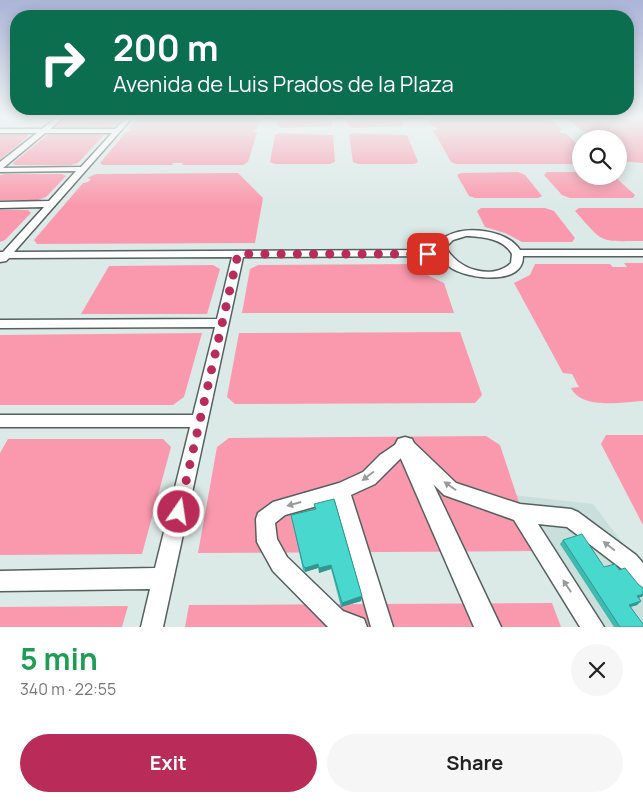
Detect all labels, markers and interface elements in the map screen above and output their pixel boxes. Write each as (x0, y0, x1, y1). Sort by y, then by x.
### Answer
text: 200 m (113, 24, 218, 72)
icon: right (30, 30, 95, 95)
text: Avenida de Luis Prados de la Plaza (113, 69, 454, 99)
map controls (572, 130, 627, 185)
button: search (572, 130, 627, 185)
pin (407, 233, 449, 275)
icon: arrive (414, 240, 442, 268)
one-way arrow (361, 471, 375, 481)
one-way arrow (443, 482, 457, 491)
position arrow (152, 485, 204, 537)
one-way arrow (286, 500, 301, 508)
one-way arrow (602, 541, 615, 552)
one-way arrow (562, 579, 572, 593)
text: 5 min (20, 638, 98, 679)
button: close (571, 644, 623, 696)
text: 340 m · 22:55 (20, 678, 116, 700)
button: Exit (20, 734, 317, 792)
button: Share (327, 734, 623, 792)

